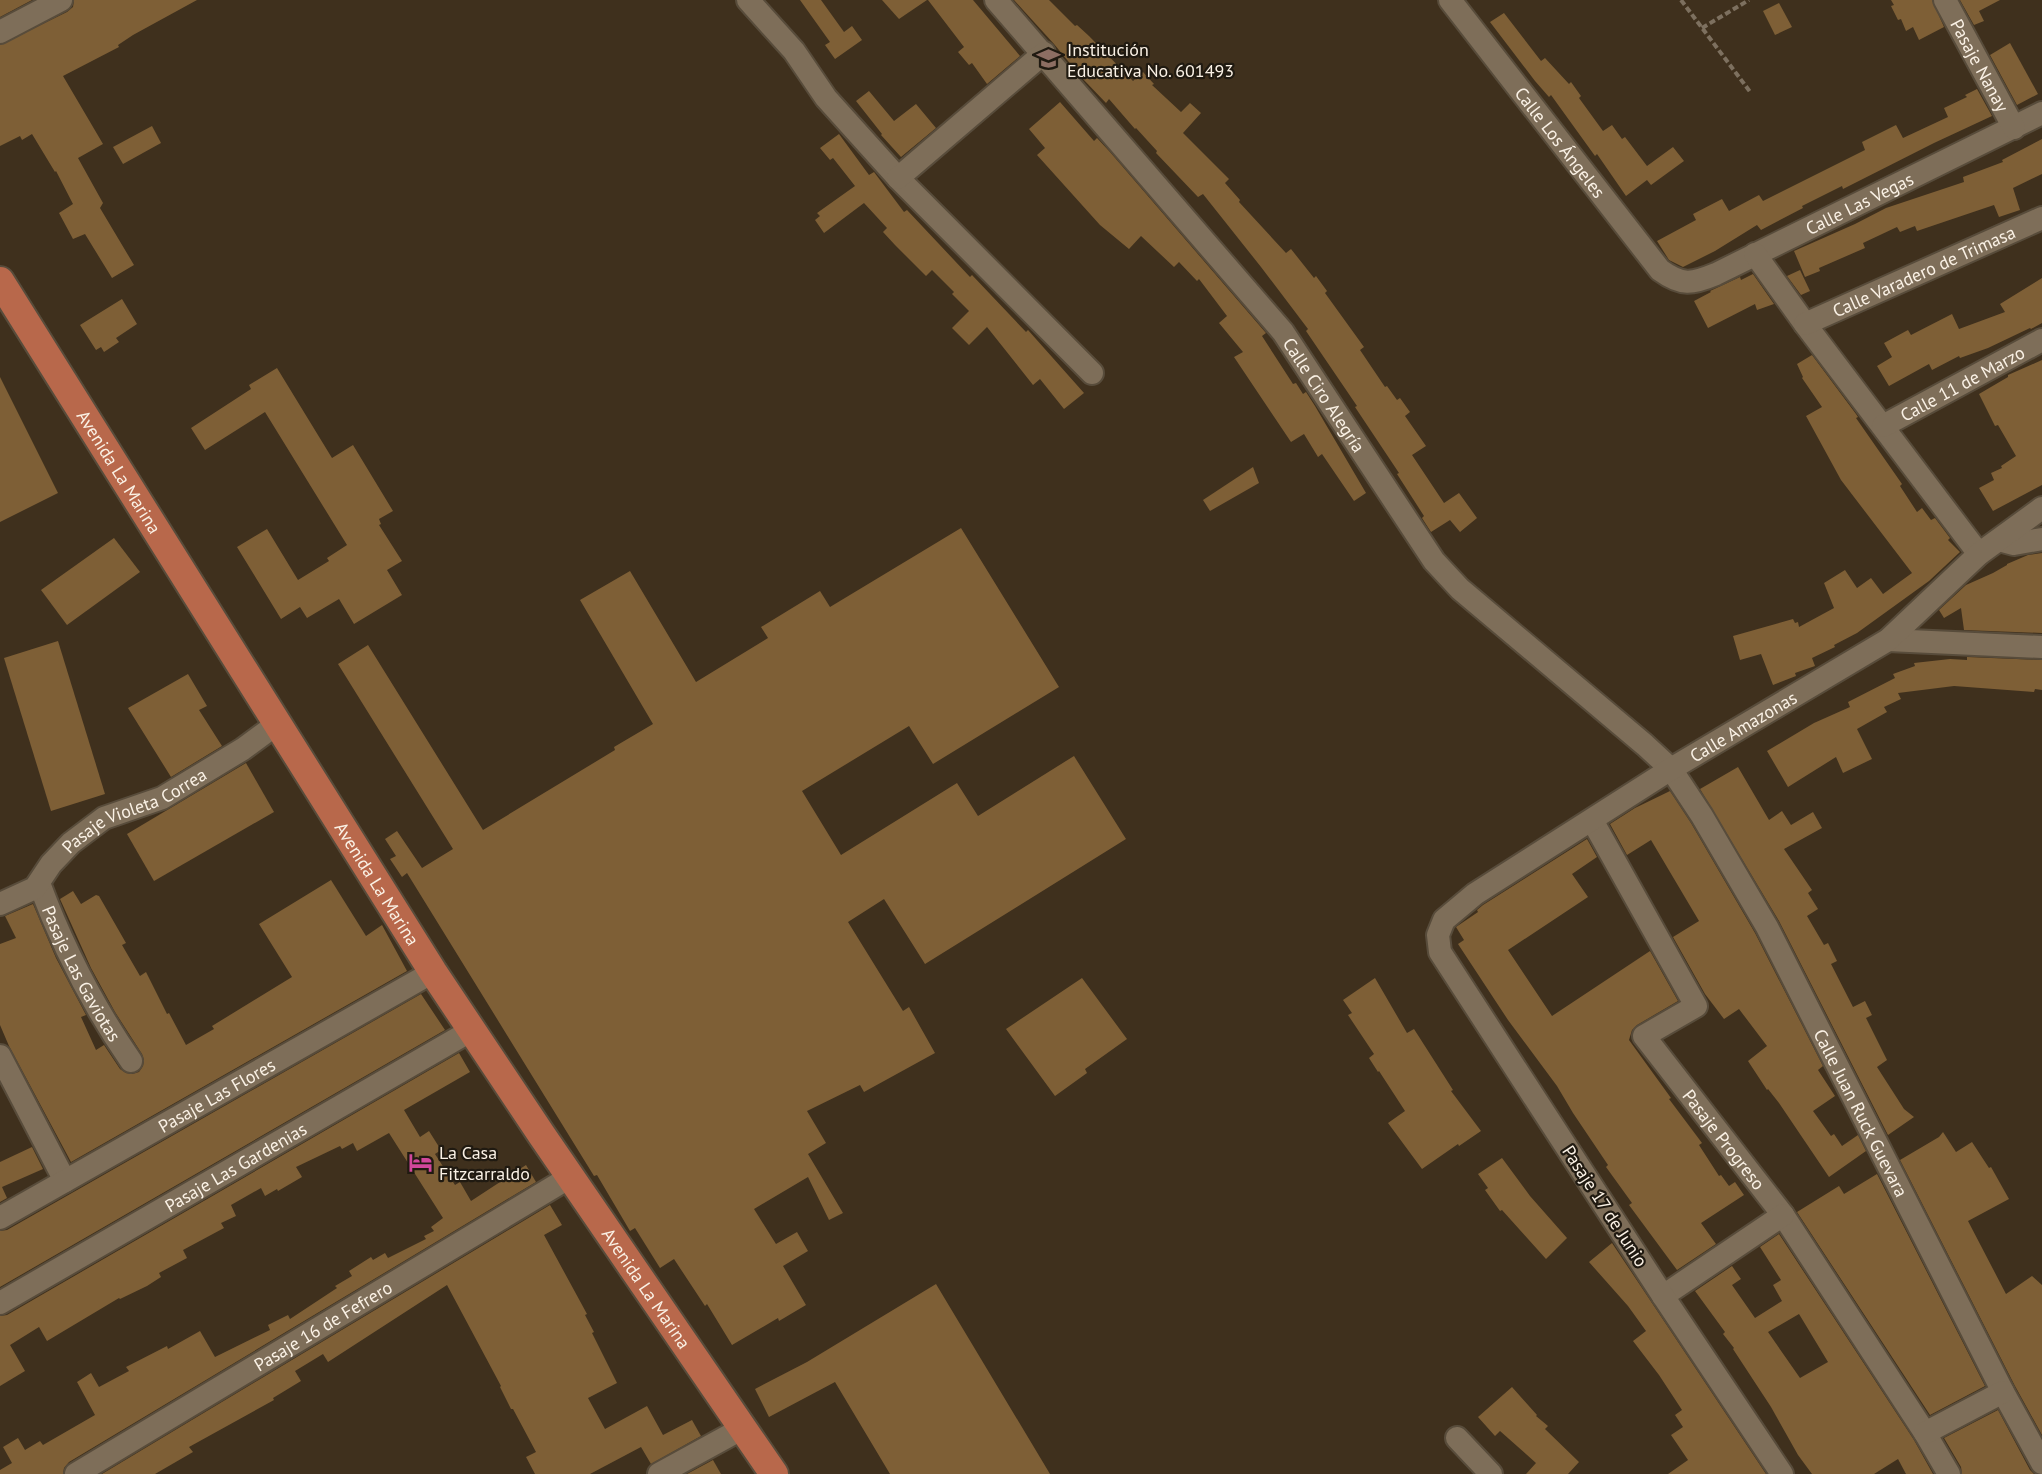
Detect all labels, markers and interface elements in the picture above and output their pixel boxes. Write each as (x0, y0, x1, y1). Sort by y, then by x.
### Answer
street label: Pasaje Nanay (1946, 15, 2015, 116)
place label: Institución Educativa No. 601493 (1067, 38, 1234, 82)
school or university icon: Institución Educativa No. 601493 (1036, 46, 1062, 72)
street label: Calle Los Ángeles (1510, 82, 1611, 202)
street label: Calle Las Vegas (1802, 167, 1917, 240)
street label: Calle Varadero de Trimasa (1829, 220, 2019, 322)
street label: Calle Ciro Alegría (1278, 333, 1371, 457)
street label: Calle 11 de Marzo (1896, 340, 2028, 426)
street label: Avenida La Marina (72, 406, 167, 538)
street label: Calle Amazonas (1685, 685, 1801, 767)
street label: Pasaje Violeta Correa (56, 762, 211, 858)
street label: Avenida La Marina (330, 818, 425, 949)
street label: Pasaje Las Gaviotas (37, 902, 126, 1046)
street label: Calle Juan Ruck Guevara (1809, 1025, 1913, 1201)
street label: Pasaje Las Flores (154, 1053, 279, 1137)
street label: Pasaje Progreso (1678, 1084, 1770, 1194)
street label: Pasaje Las Gardenias (160, 1117, 311, 1217)
place label: La Casa Fitzcarraldo (439, 1141, 530, 1185)
street label: Pasaje 17 de Junio (1557, 1141, 1653, 1271)
hotel icon: La Casa Fitzcarraldo (408, 1149, 434, 1175)
street label: Avenida La Marina (597, 1223, 696, 1353)
street label: Pasaje 16 de Fefrero (250, 1275, 396, 1376)

